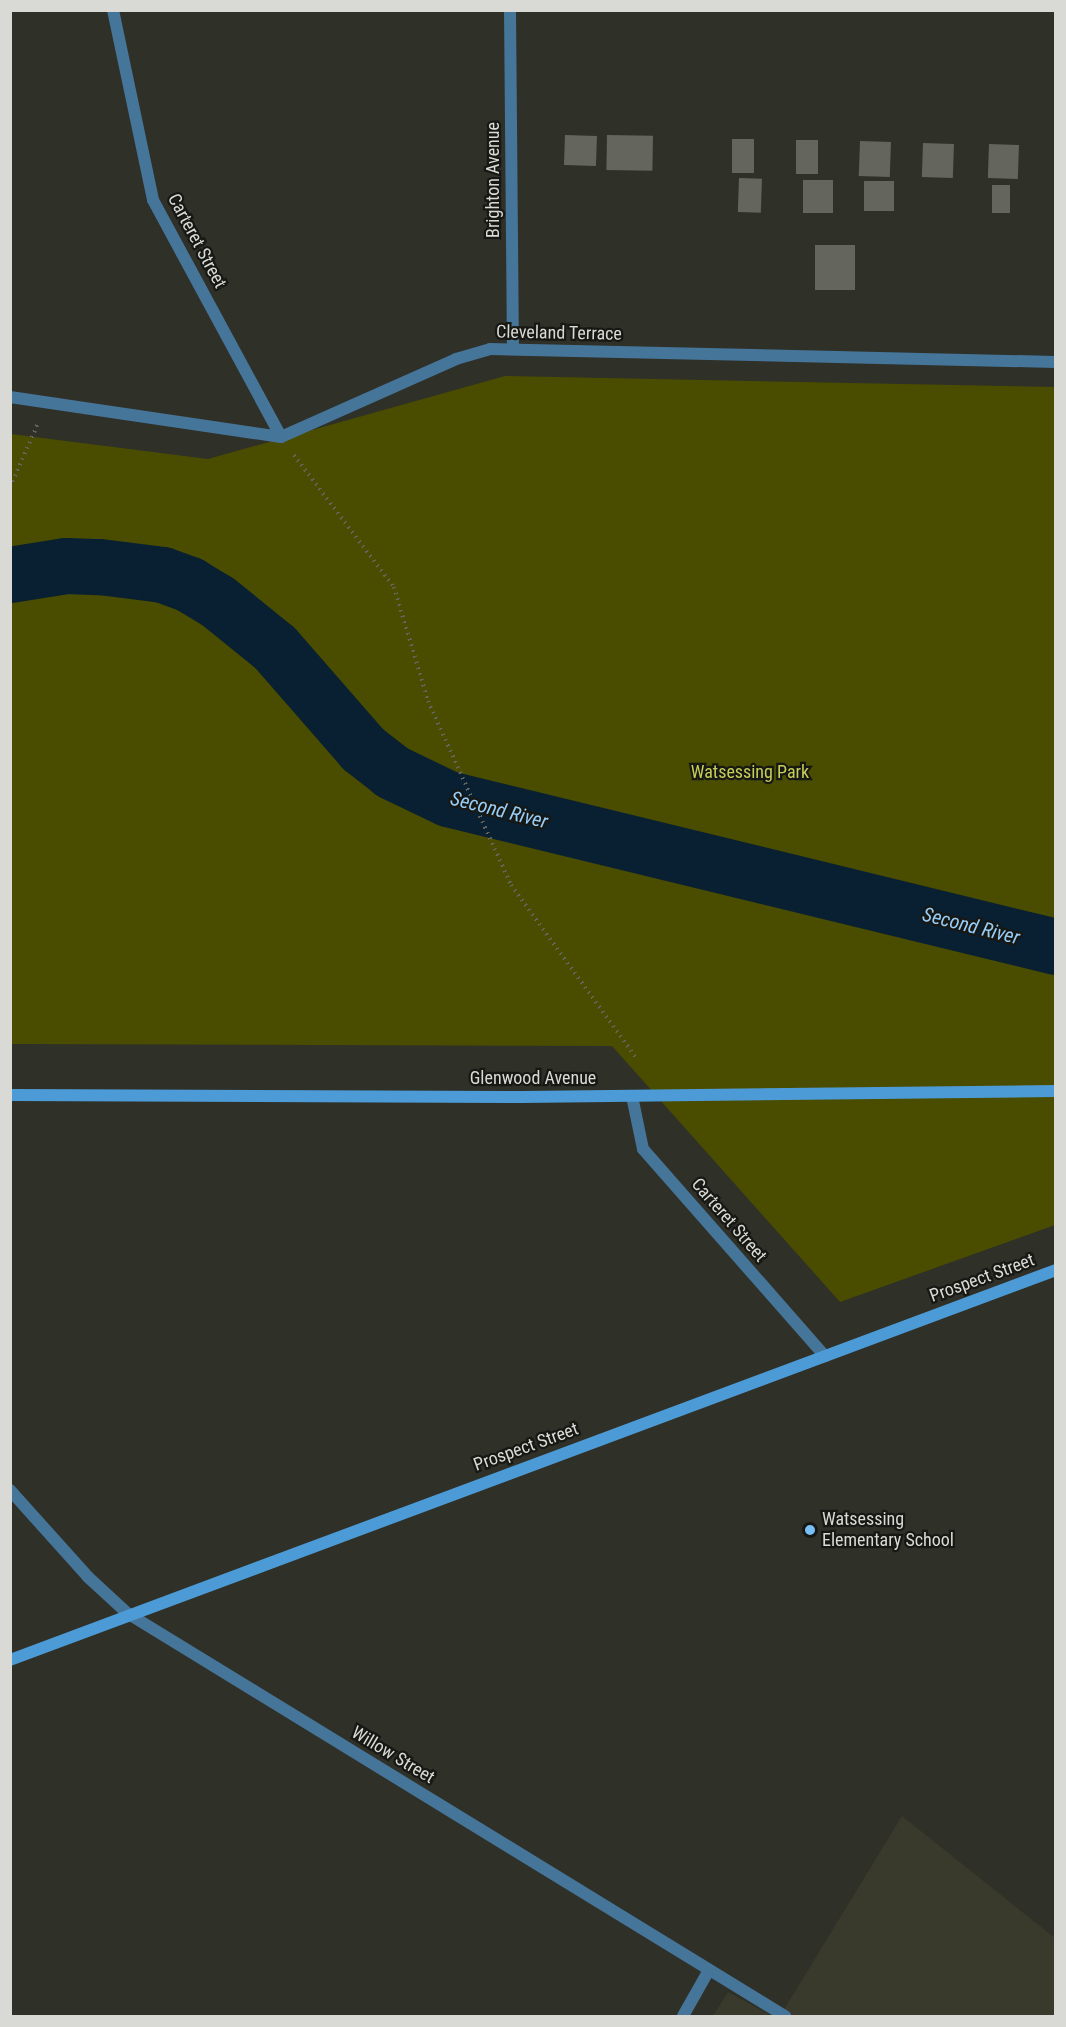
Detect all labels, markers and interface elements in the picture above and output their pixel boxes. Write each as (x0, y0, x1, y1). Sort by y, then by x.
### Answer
street label: Brighton Avenue (482, 122, 504, 238)
street label: Carteret Street (163, 190, 231, 292)
street label: Cleveland Terrace (496, 321, 622, 345)
park label: Watsessing Park (691, 761, 809, 783)
water label: Second River (448, 786, 550, 834)
water label: Second River (920, 902, 1022, 950)
street label: Glenwood Avenue (470, 1067, 596, 1089)
street label: Carteret Street (687, 1174, 771, 1266)
street label: Prospect Street (927, 1249, 1037, 1307)
street label: Prospect Street (471, 1418, 581, 1476)
place label: Watsessing Elementary School (822, 1509, 954, 1552)
marker: Watsessing Elementary School (803, 1523, 817, 1537)
street label: Willow Street (348, 1722, 438, 1788)

